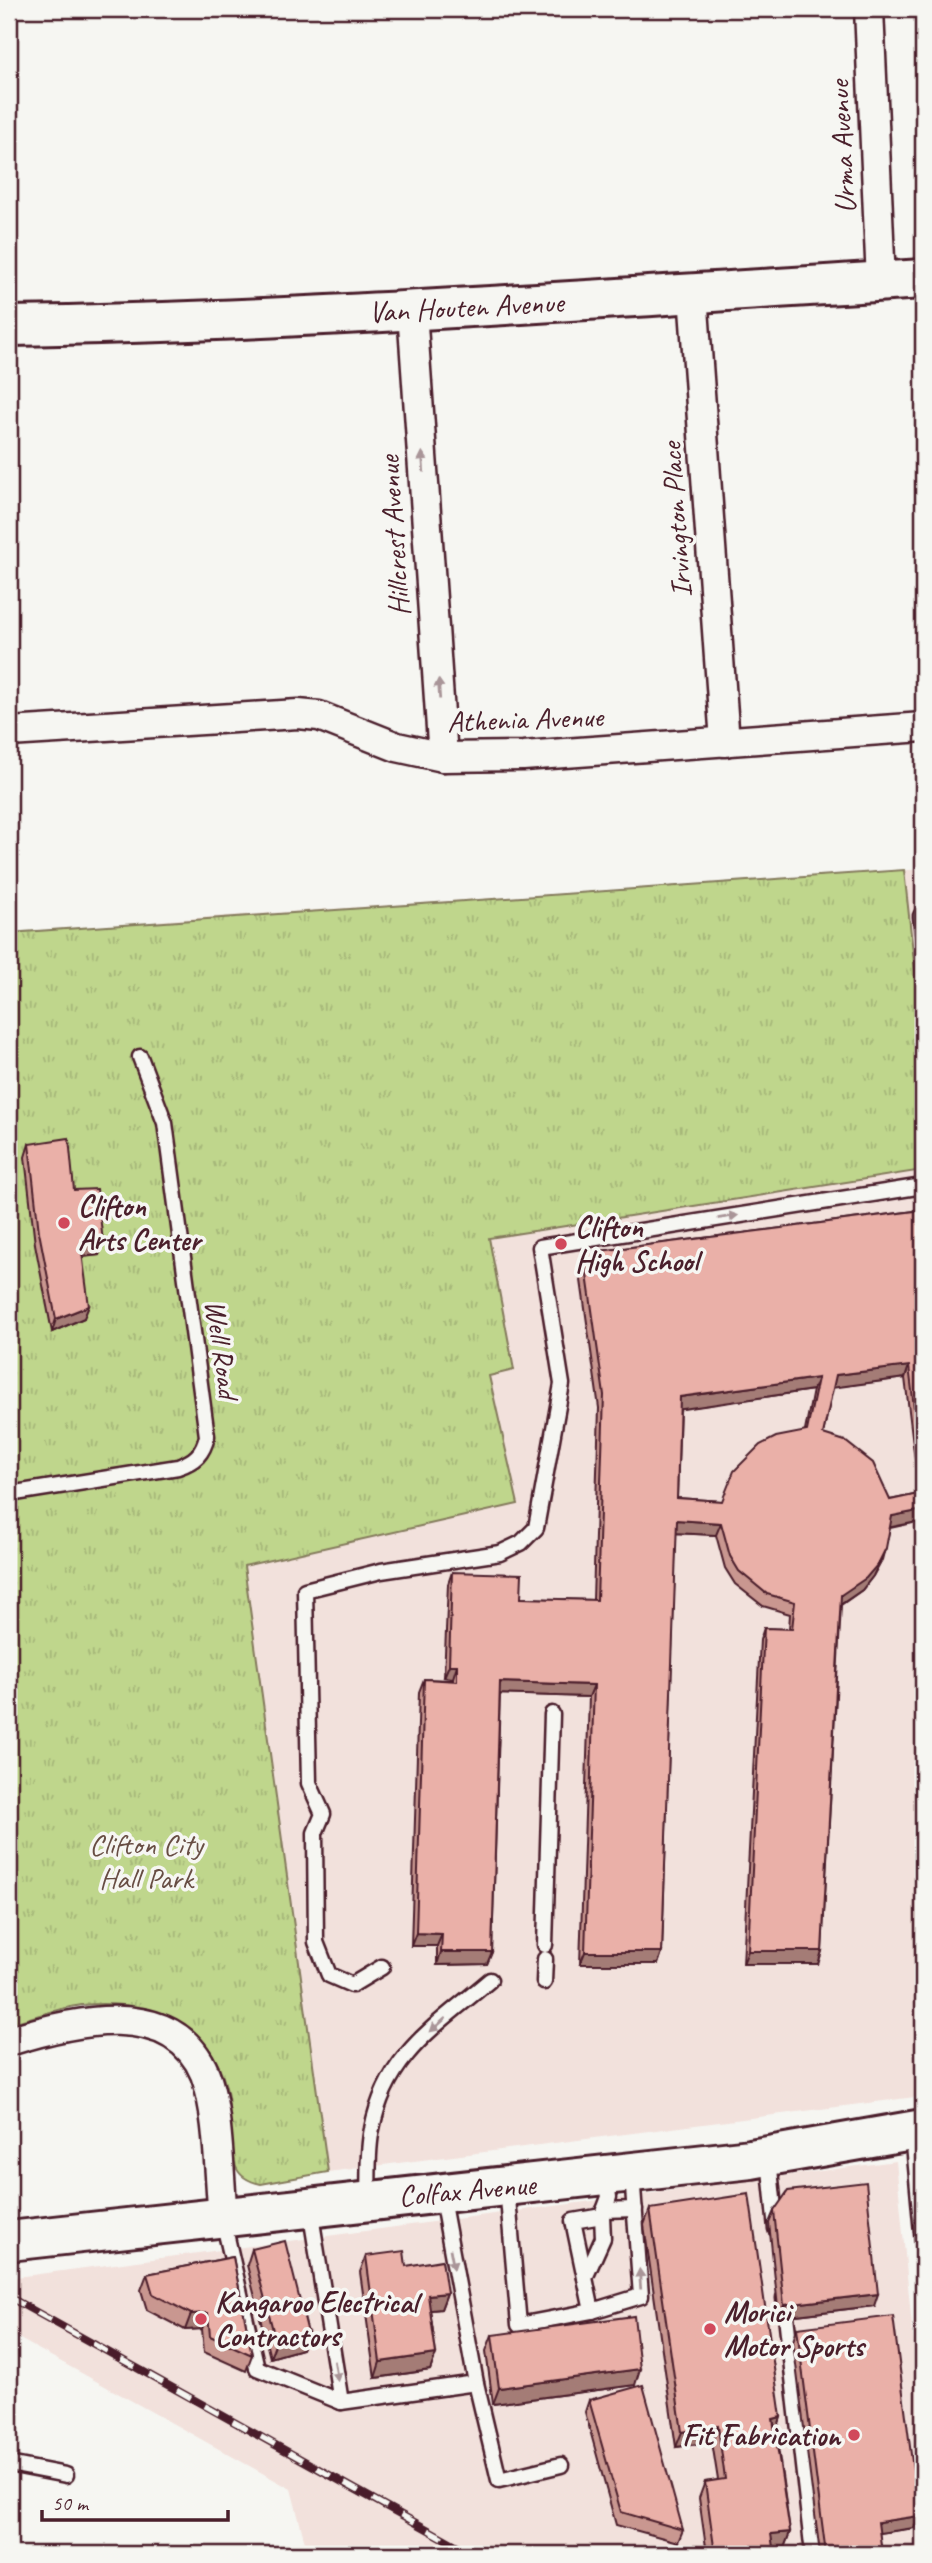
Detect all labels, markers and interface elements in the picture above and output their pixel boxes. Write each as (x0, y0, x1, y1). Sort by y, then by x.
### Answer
street label: Urma Avenue (819, 77, 864, 215)
street label: Van Houten Avenue (368, 283, 567, 331)
street label: Irvington Place (651, 439, 700, 599)
one-way arrow (417, 451, 428, 473)
street label: Hillcrest Avenue (369, 452, 419, 618)
one-way arrow (433, 678, 444, 700)
street label: Athenia Avenue (446, 697, 606, 741)
place label: Clifton Arts Center (78, 1187, 204, 1259)
place label: Clifton High School (575, 1208, 704, 1280)
one-way arrow (717, 1211, 739, 1222)
marker: Clifton Arts Center (56, 1215, 72, 1231)
marker: Clifton High School (553, 1236, 569, 1252)
street label: Well Road (196, 1297, 248, 1405)
park label: Clifton City Hall Park (89, 1825, 206, 1897)
one-way arrow (430, 2017, 447, 2032)
street label: Colfax Avenue (397, 2165, 539, 2215)
one-way arrow (447, 2248, 458, 2270)
one-way arrow (634, 2268, 645, 2290)
place label: Kangaroo Electrical Contractors (215, 2283, 423, 2355)
place label: Morici Motor Sports (724, 2293, 867, 2365)
marker: Kangaroo Electrical Contractors (193, 2311, 209, 2327)
marker: Morici Motor Sports (702, 2321, 718, 2337)
one-way arrow (331, 2360, 342, 2382)
place label: Fit Fabrication (682, 2416, 842, 2454)
marker: Fit Fabrication (846, 2427, 862, 2443)
scale bar (42, 2479, 228, 2523)
text: 50 m (52, 2490, 90, 2516)

